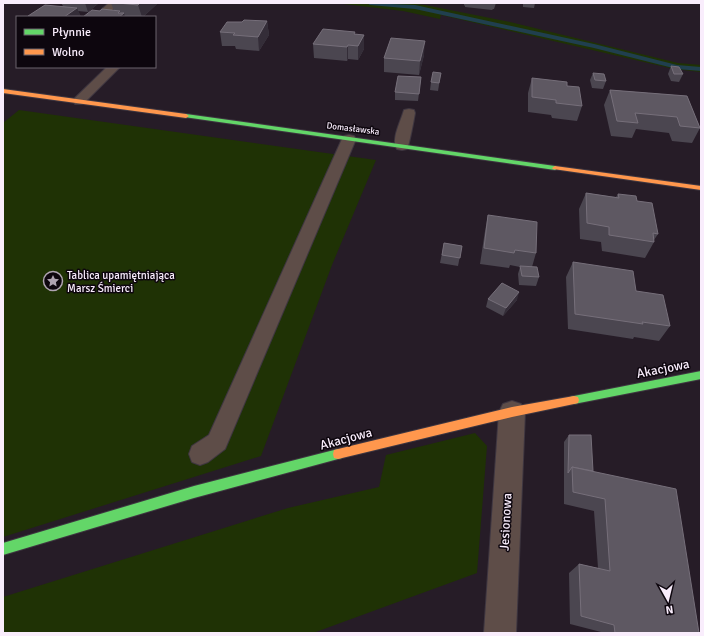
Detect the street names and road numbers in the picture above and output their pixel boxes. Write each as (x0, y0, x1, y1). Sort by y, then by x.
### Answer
street label: Domasławska (326, 120, 380, 138)
street label: Akacjowa (635, 356, 691, 382)
street label: Akacjowa (318, 424, 374, 454)
street label: Jesionowa (496, 493, 516, 551)

